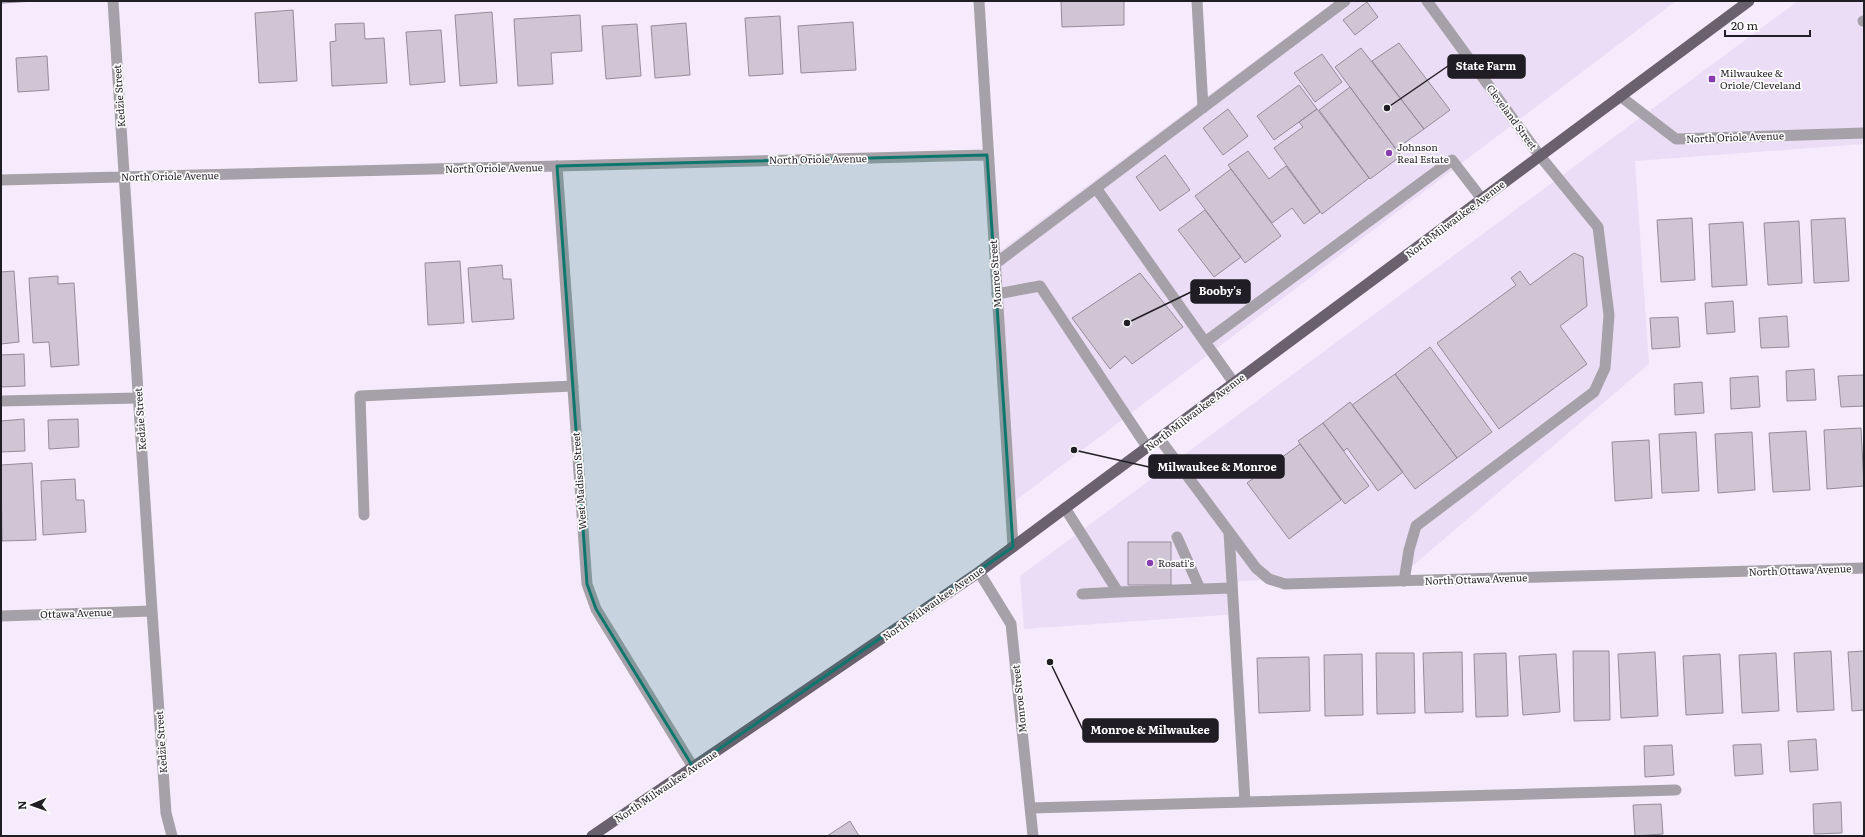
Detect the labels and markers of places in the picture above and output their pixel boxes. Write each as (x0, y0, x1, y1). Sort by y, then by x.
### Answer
callout: State Farm (1448, 55, 1525, 78)
place label: Milwaukee & Oriole/Cleveland (1720, 65, 1801, 92)
marker: Milwaukee & Oriole/Cleveland (1707, 74, 1717, 84)
place label: Johnson Real Estate (1397, 139, 1449, 166)
marker: Johnson Real Estate (1384, 148, 1394, 158)
callout: Booby's (1191, 280, 1250, 303)
callout: Milwaukee & Monroe (1149, 455, 1284, 478)
place label: Rosati's (1158, 555, 1194, 570)
marker: Rosati's (1145, 558, 1155, 568)
callout: Monroe & Milwaukee (1083, 719, 1218, 742)

